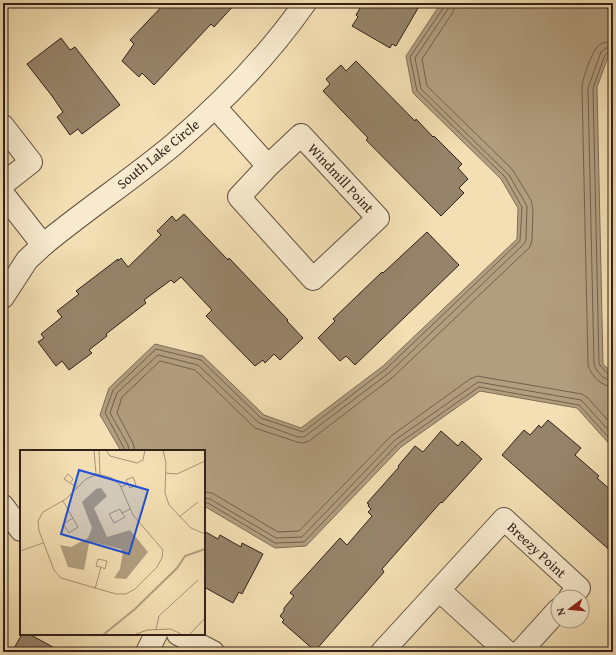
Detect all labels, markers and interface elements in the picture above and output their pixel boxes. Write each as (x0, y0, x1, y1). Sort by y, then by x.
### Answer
street label: South Lake Circle (112, 114, 204, 194)
street label: Windmill Point (303, 139, 379, 217)
inset map (20, 450, 205, 635)
street label: Breezy Point (503, 517, 571, 583)
north arrow (550, 589, 590, 629)
text: N (552, 605, 569, 617)

